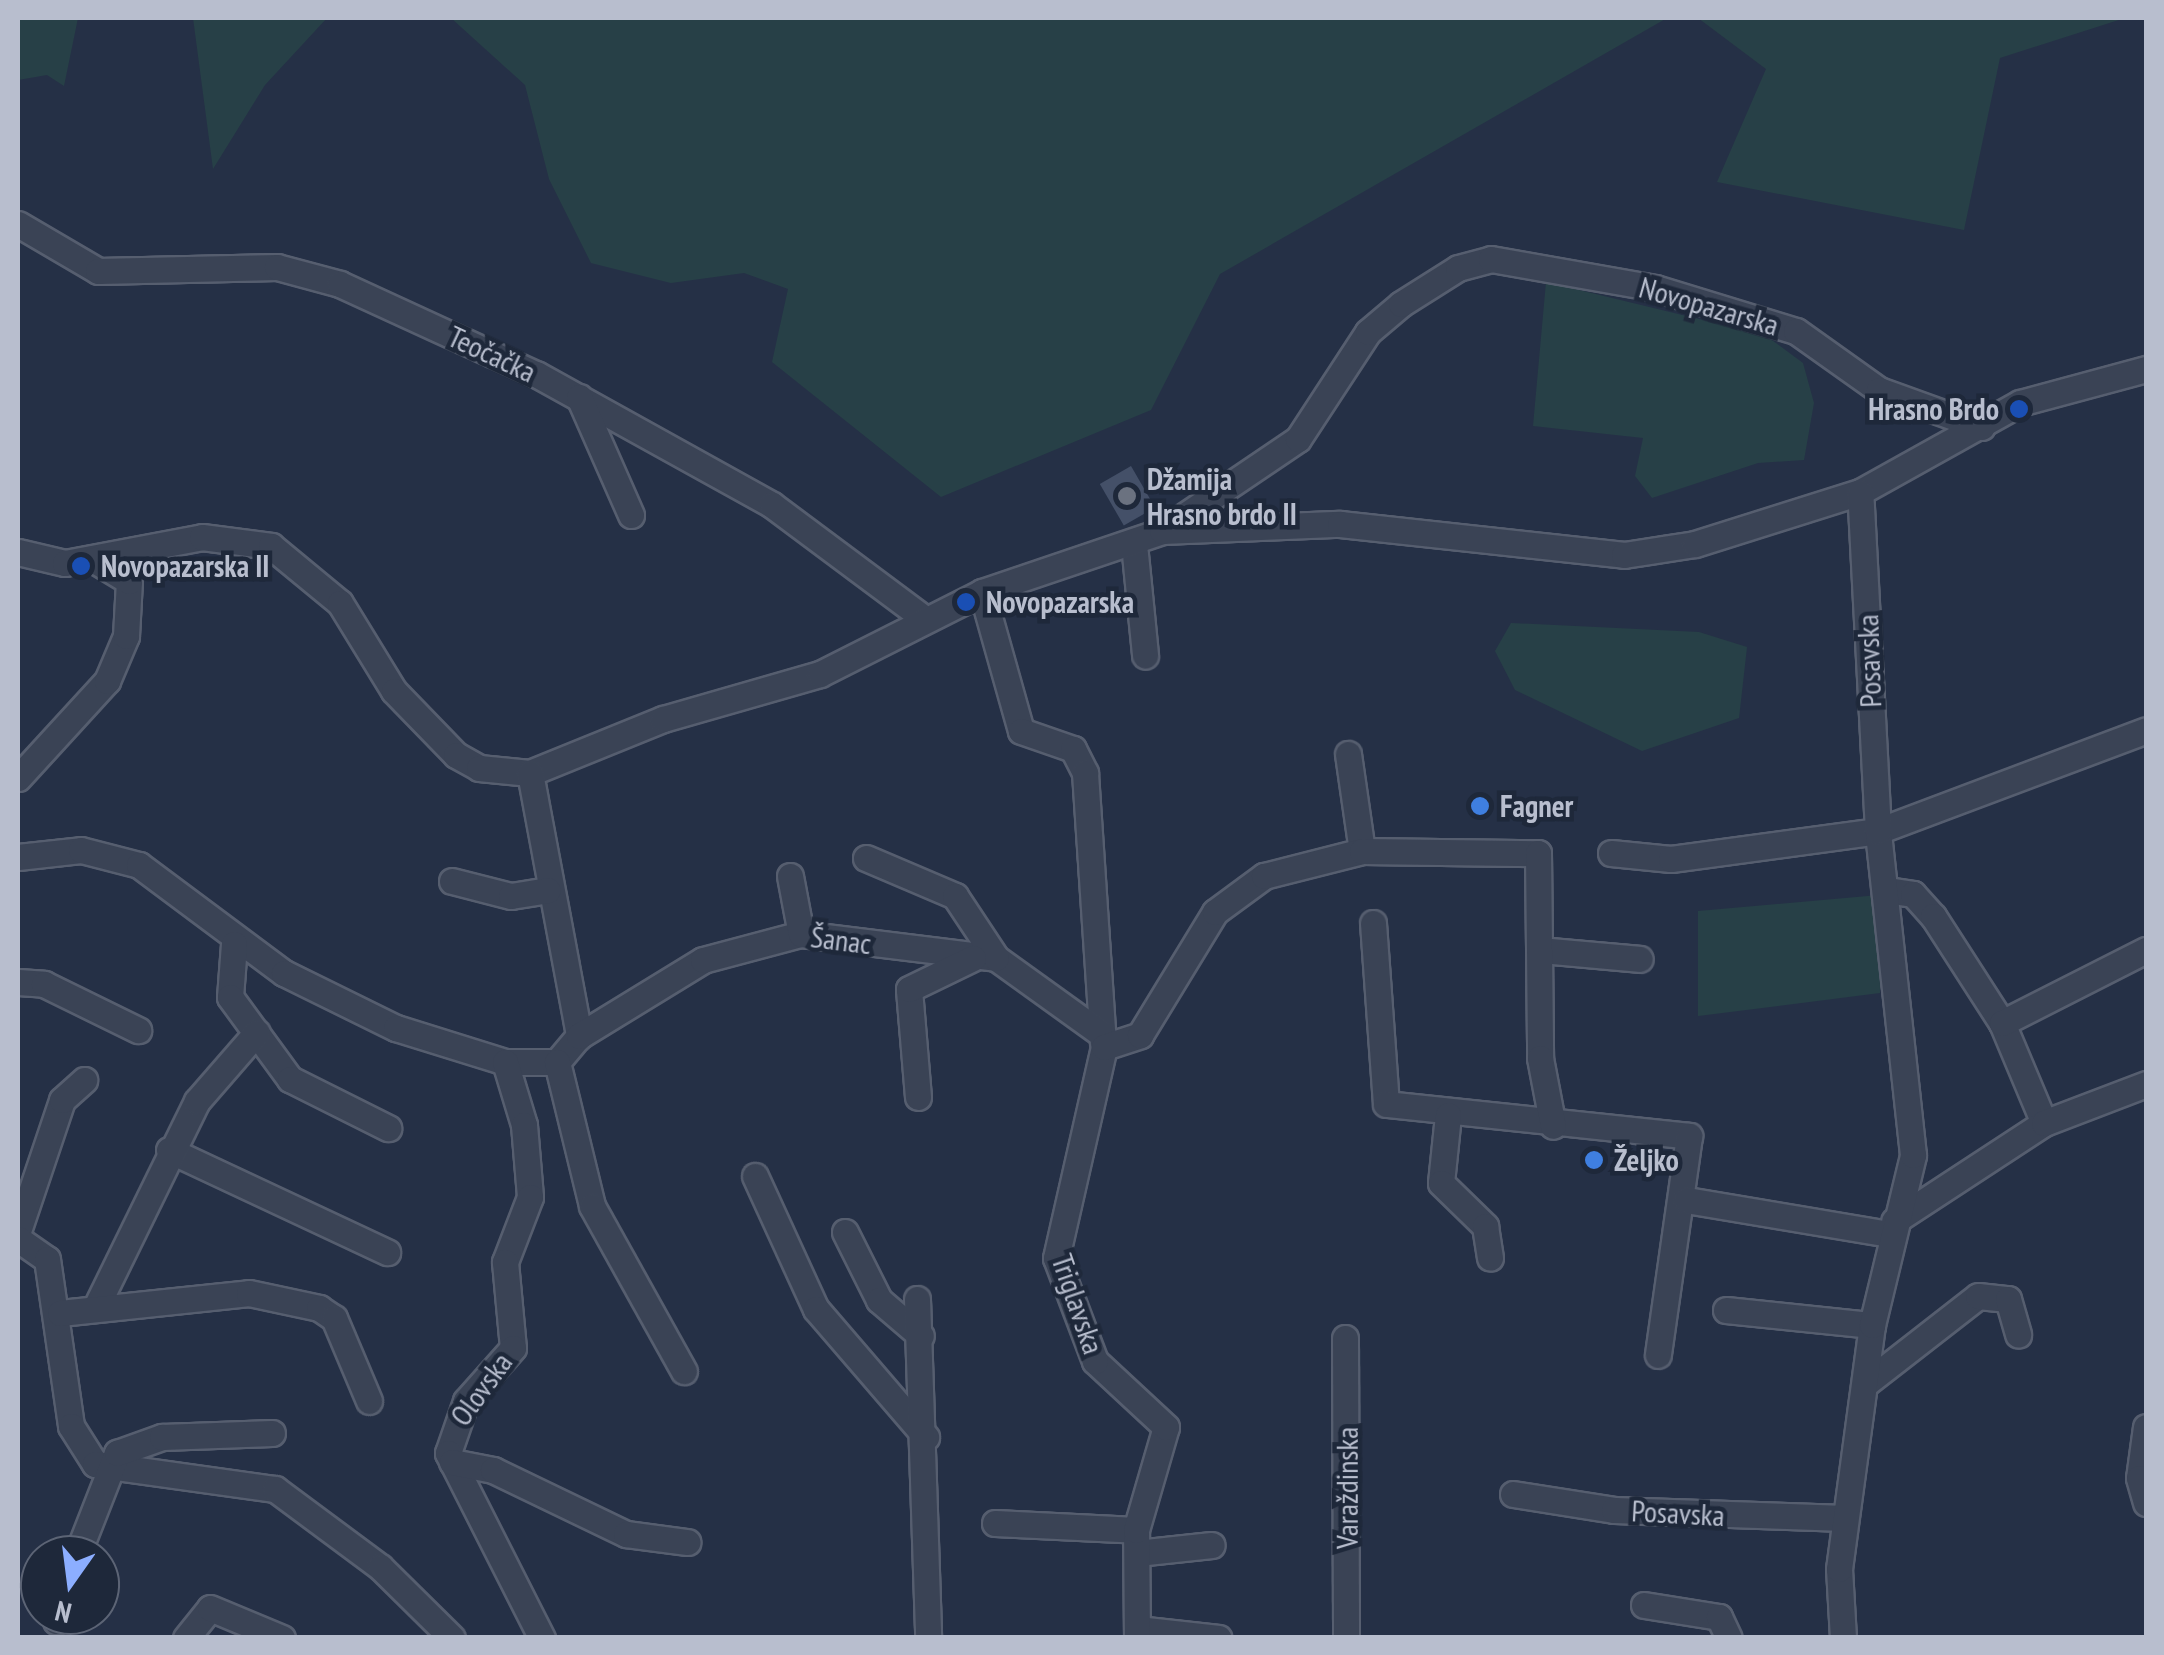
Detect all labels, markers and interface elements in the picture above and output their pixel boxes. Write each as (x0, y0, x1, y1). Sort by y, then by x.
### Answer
street label: Novopazarska (1635, 269, 1783, 343)
street label: Teočačka (443, 318, 541, 390)
place label: Hrasno Brdo (1868, 391, 1999, 427)
marker: Hrasno Brdo (2008, 398, 2030, 420)
place label: Džamija Hrasno brdo II (1147, 461, 1297, 532)
marker: Džamija Hrasno brdo II (1116, 485, 1138, 507)
place label: Novopazarska II (101, 548, 269, 584)
marker: Novopazarska II (70, 555, 92, 577)
place label: Novopazarska (986, 584, 1134, 620)
marker: Novopazarska (955, 591, 977, 613)
street label: Posavska (1849, 614, 1889, 708)
place label: Fagner (1500, 788, 1573, 824)
marker: Fagner (1469, 795, 1491, 817)
street label: Šanac (809, 918, 873, 962)
place label: Željko (1614, 1142, 1679, 1178)
marker: Željko (1583, 1149, 1605, 1171)
street label: Triglavska (1044, 1249, 1112, 1359)
street label: Olovska (442, 1345, 520, 1433)
street label: Varaždinska (1329, 1427, 1365, 1549)
street label: Posavska (1631, 1493, 1725, 1533)
north arrow (20, 1535, 120, 1635)
text: N (51, 1593, 75, 1632)

